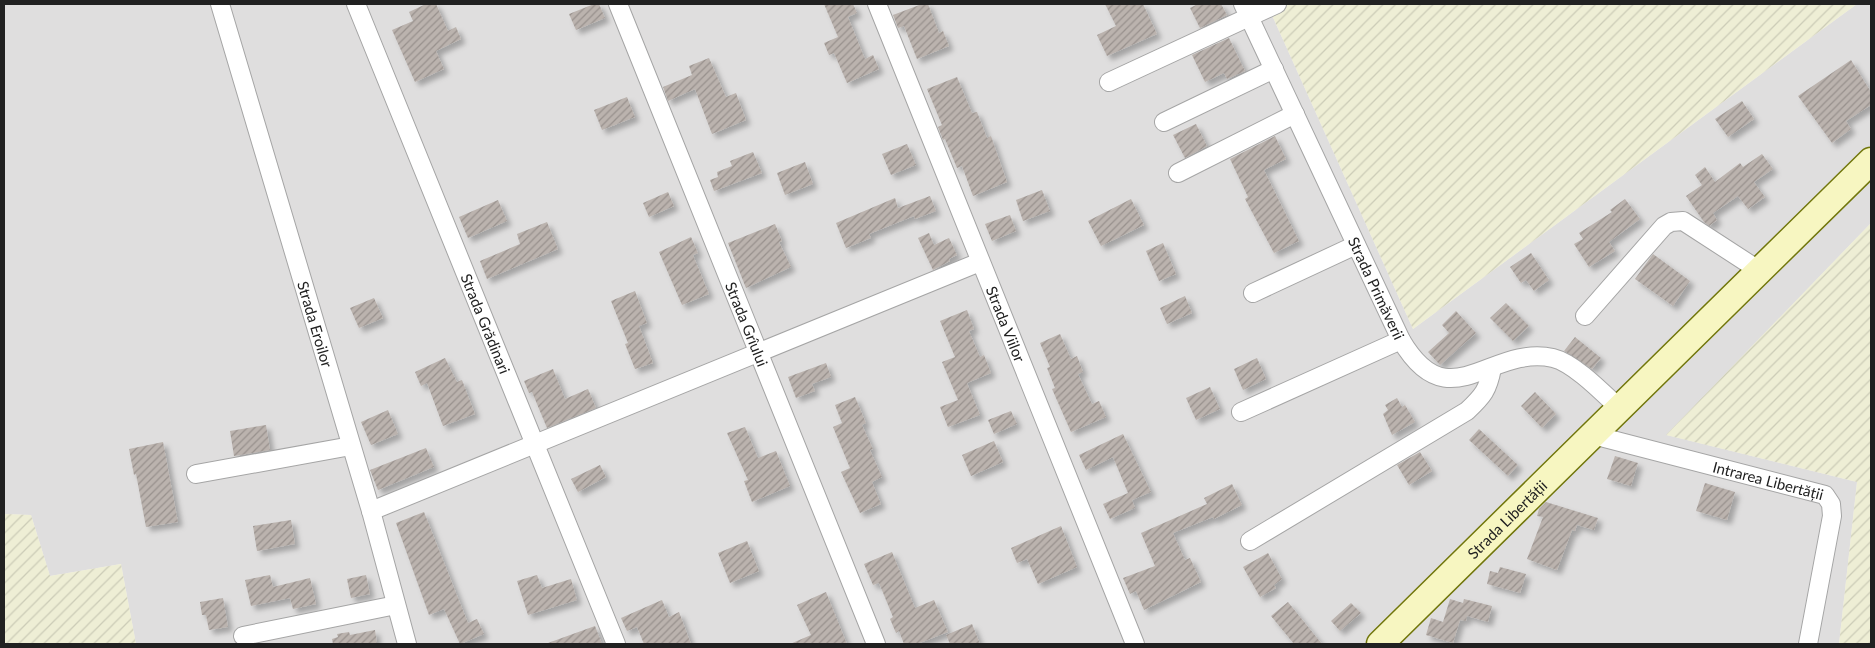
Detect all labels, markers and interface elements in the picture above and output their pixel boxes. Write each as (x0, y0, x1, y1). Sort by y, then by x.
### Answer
street label: Strada Primăverii (1345, 234, 1408, 342)
street label: Strada Grădinari (458, 271, 514, 376)
street label: Strada Eroilor (294, 279, 337, 370)
street label: Strada Grîului (722, 279, 772, 369)
street label: Strada Viilor (983, 283, 1030, 365)
street label: Intrarea Libertății (1711, 457, 1825, 503)
street label: Strada Libertății (1463, 476, 1550, 562)

